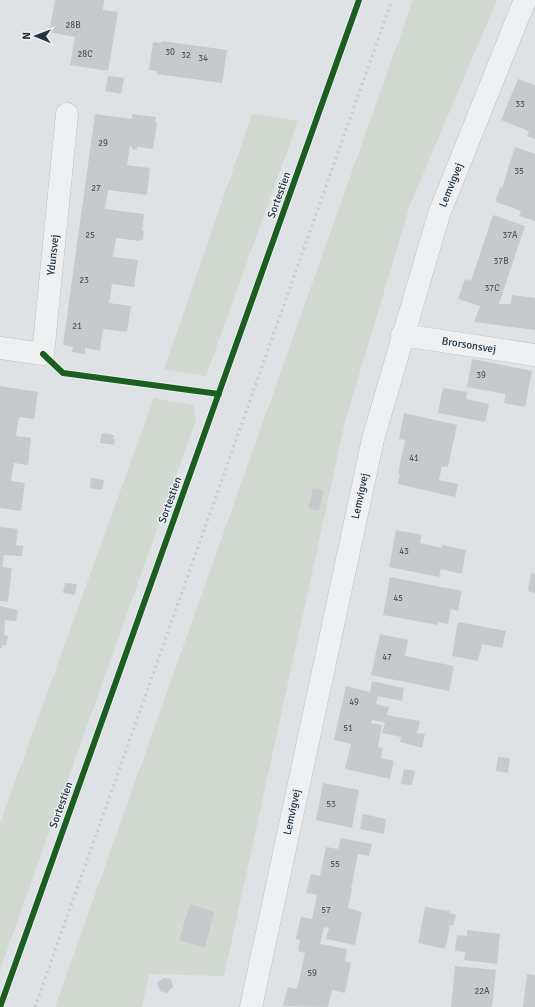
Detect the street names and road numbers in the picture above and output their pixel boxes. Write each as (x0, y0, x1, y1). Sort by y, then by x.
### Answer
street label: Lemvigvej (436, 161, 466, 209)
street label: Sortestien (265, 170, 293, 220)
street label: Ydunsvej (44, 234, 62, 276)
street label: Brorsonsvej (441, 334, 497, 356)
street label: Lemvigvej (349, 472, 371, 520)
street label: Sortestien (156, 475, 184, 525)
street label: Sortestien (47, 780, 75, 830)
street label: Lemvigvej (281, 788, 303, 836)

